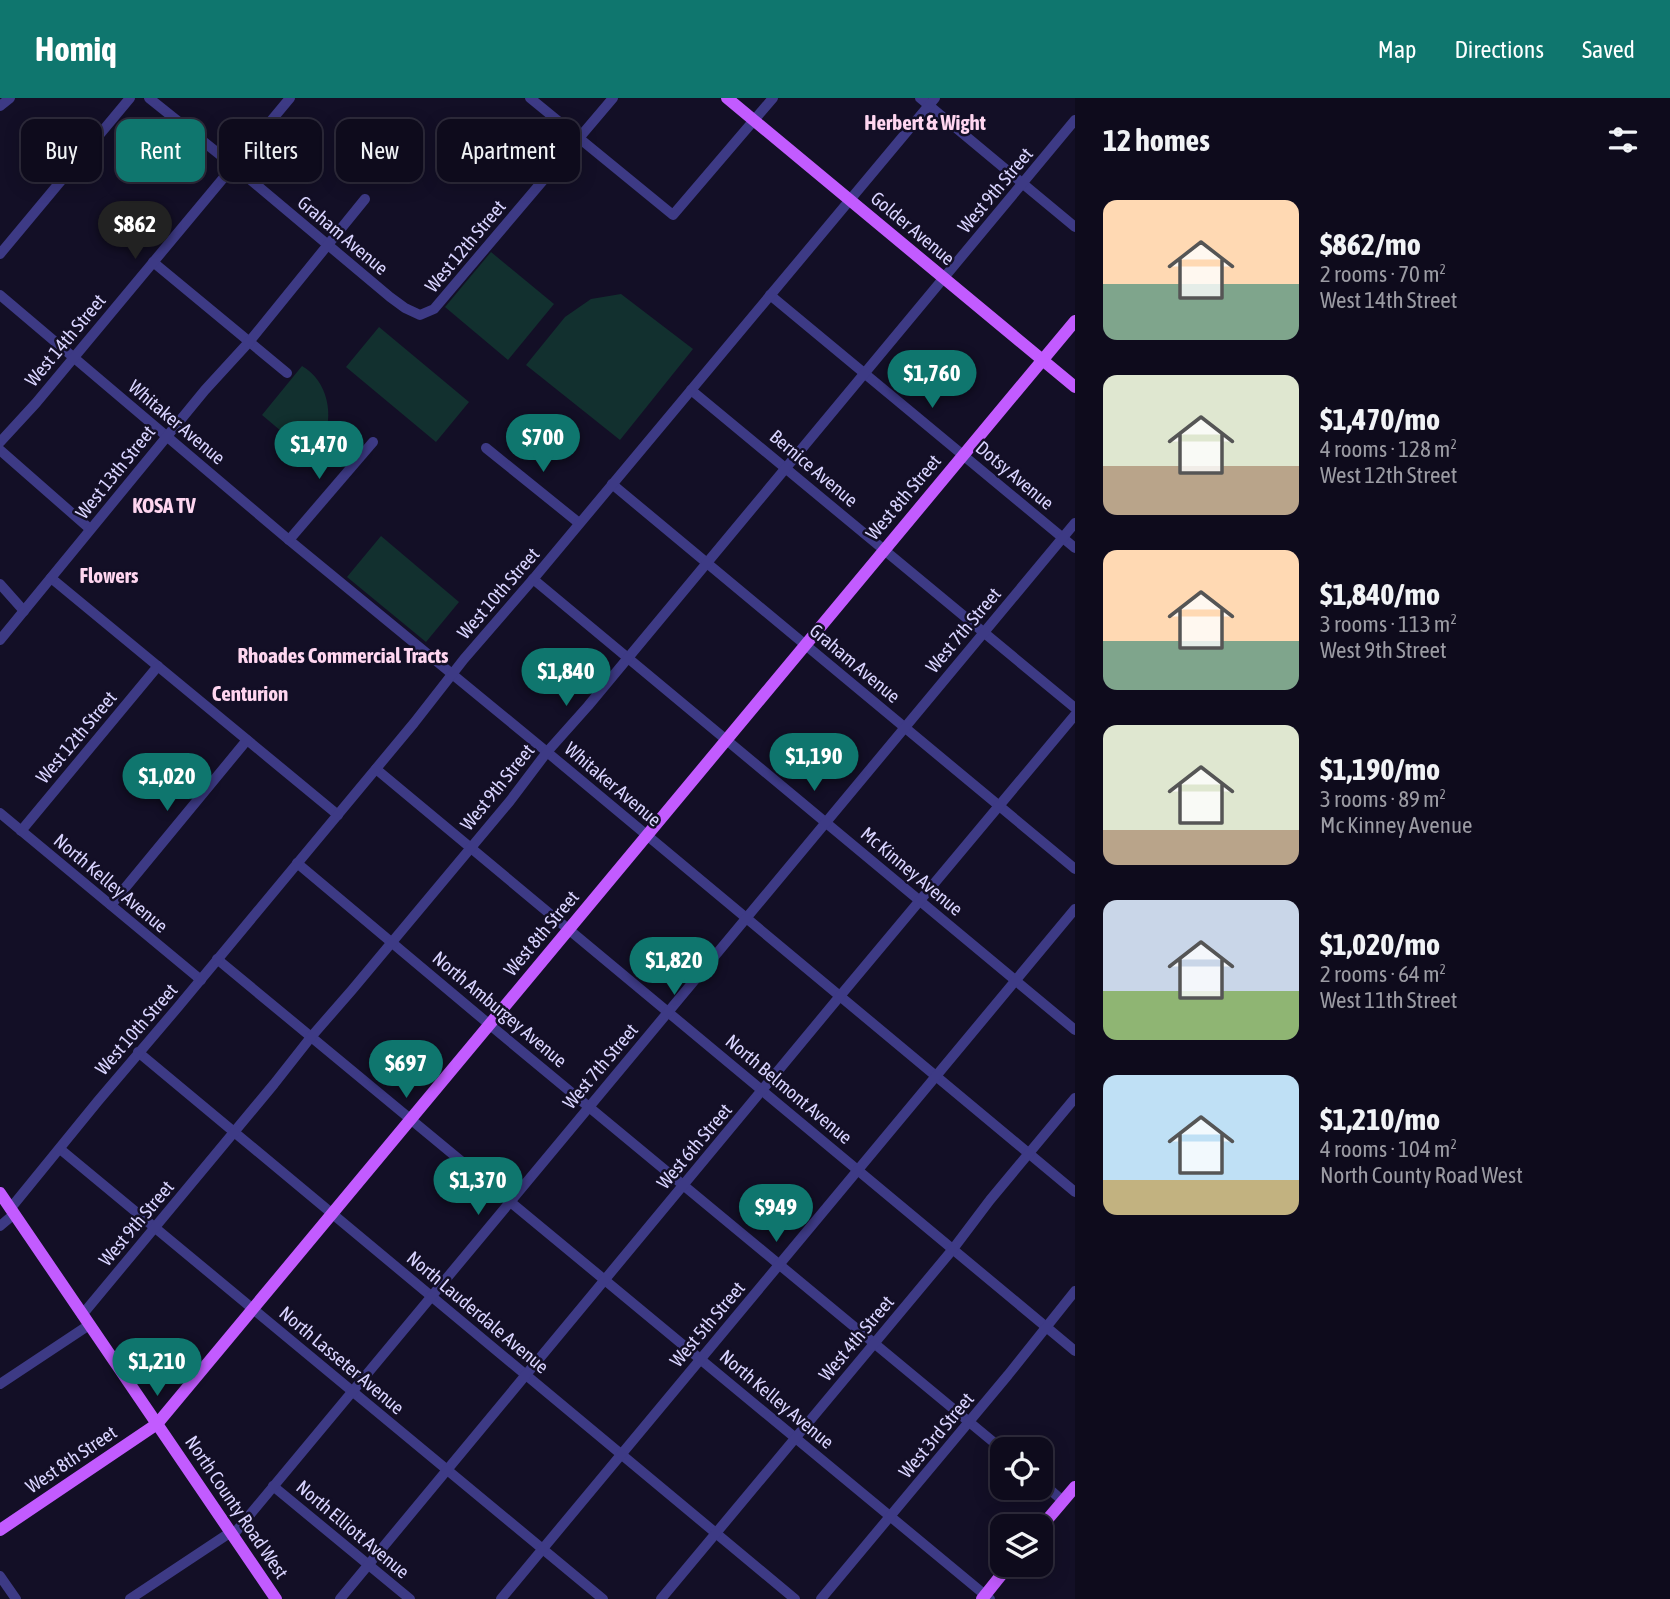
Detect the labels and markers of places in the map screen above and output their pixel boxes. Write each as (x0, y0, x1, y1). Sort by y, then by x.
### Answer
pin: $862 (94, 202, 176, 261)
pin: $1,760 (875, 350, 989, 410)
pin: $700 (502, 414, 584, 474)
pin: $1,470 (262, 422, 376, 481)
pin: $1,840 (509, 648, 623, 708)
pin: $1,190 (757, 734, 871, 793)
pin: $1,020 (110, 754, 224, 813)
pin: $1,820 (617, 937, 731, 997)
pin: $697 (365, 1040, 447, 1100)
pin: $1,370 (421, 1158, 535, 1217)
pin: $949 (735, 1184, 817, 1244)
pin: $1,210 (100, 1338, 214, 1398)

